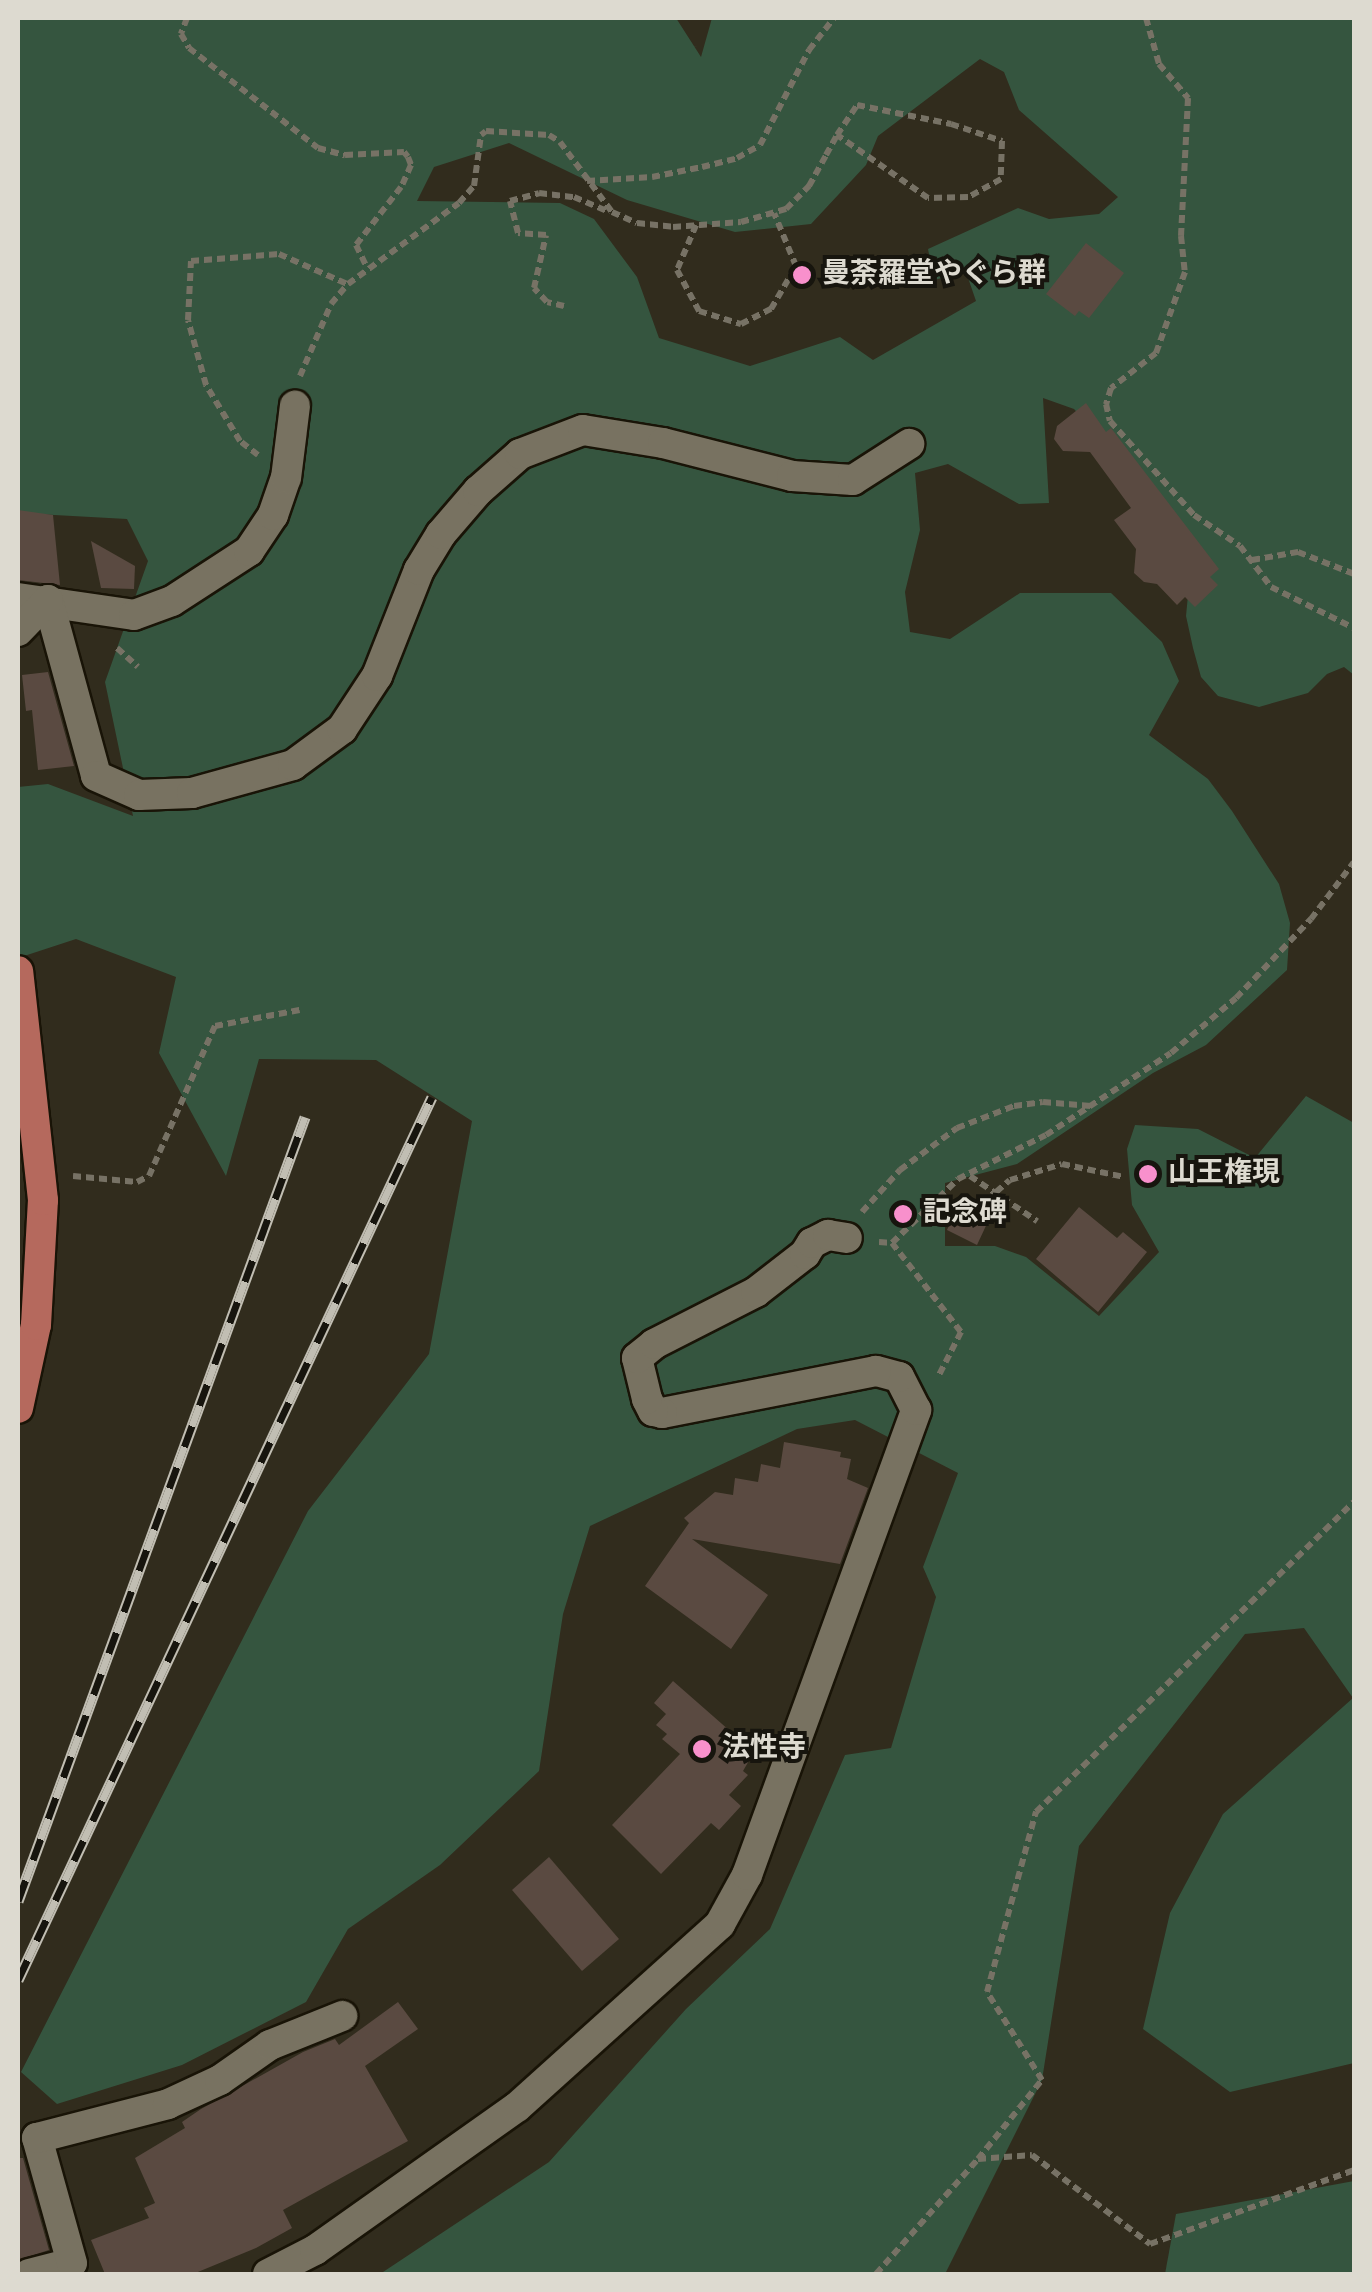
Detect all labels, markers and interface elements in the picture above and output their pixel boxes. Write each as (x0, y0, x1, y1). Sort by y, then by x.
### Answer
place label: 曼荼羅堂やぐら群 (822, 258, 1046, 292)
marker: 曼荼羅堂やぐら群 (791, 264, 813, 286)
place label: 山王権現 (1168, 1157, 1280, 1191)
marker: 山王権現 (1137, 1163, 1159, 1185)
place label: 記念碑 (923, 1197, 1007, 1231)
marker: 記念碑 (892, 1203, 914, 1225)
place label: 法性寺 (722, 1732, 806, 1766)
marker: 法性寺 (691, 1738, 713, 1760)

